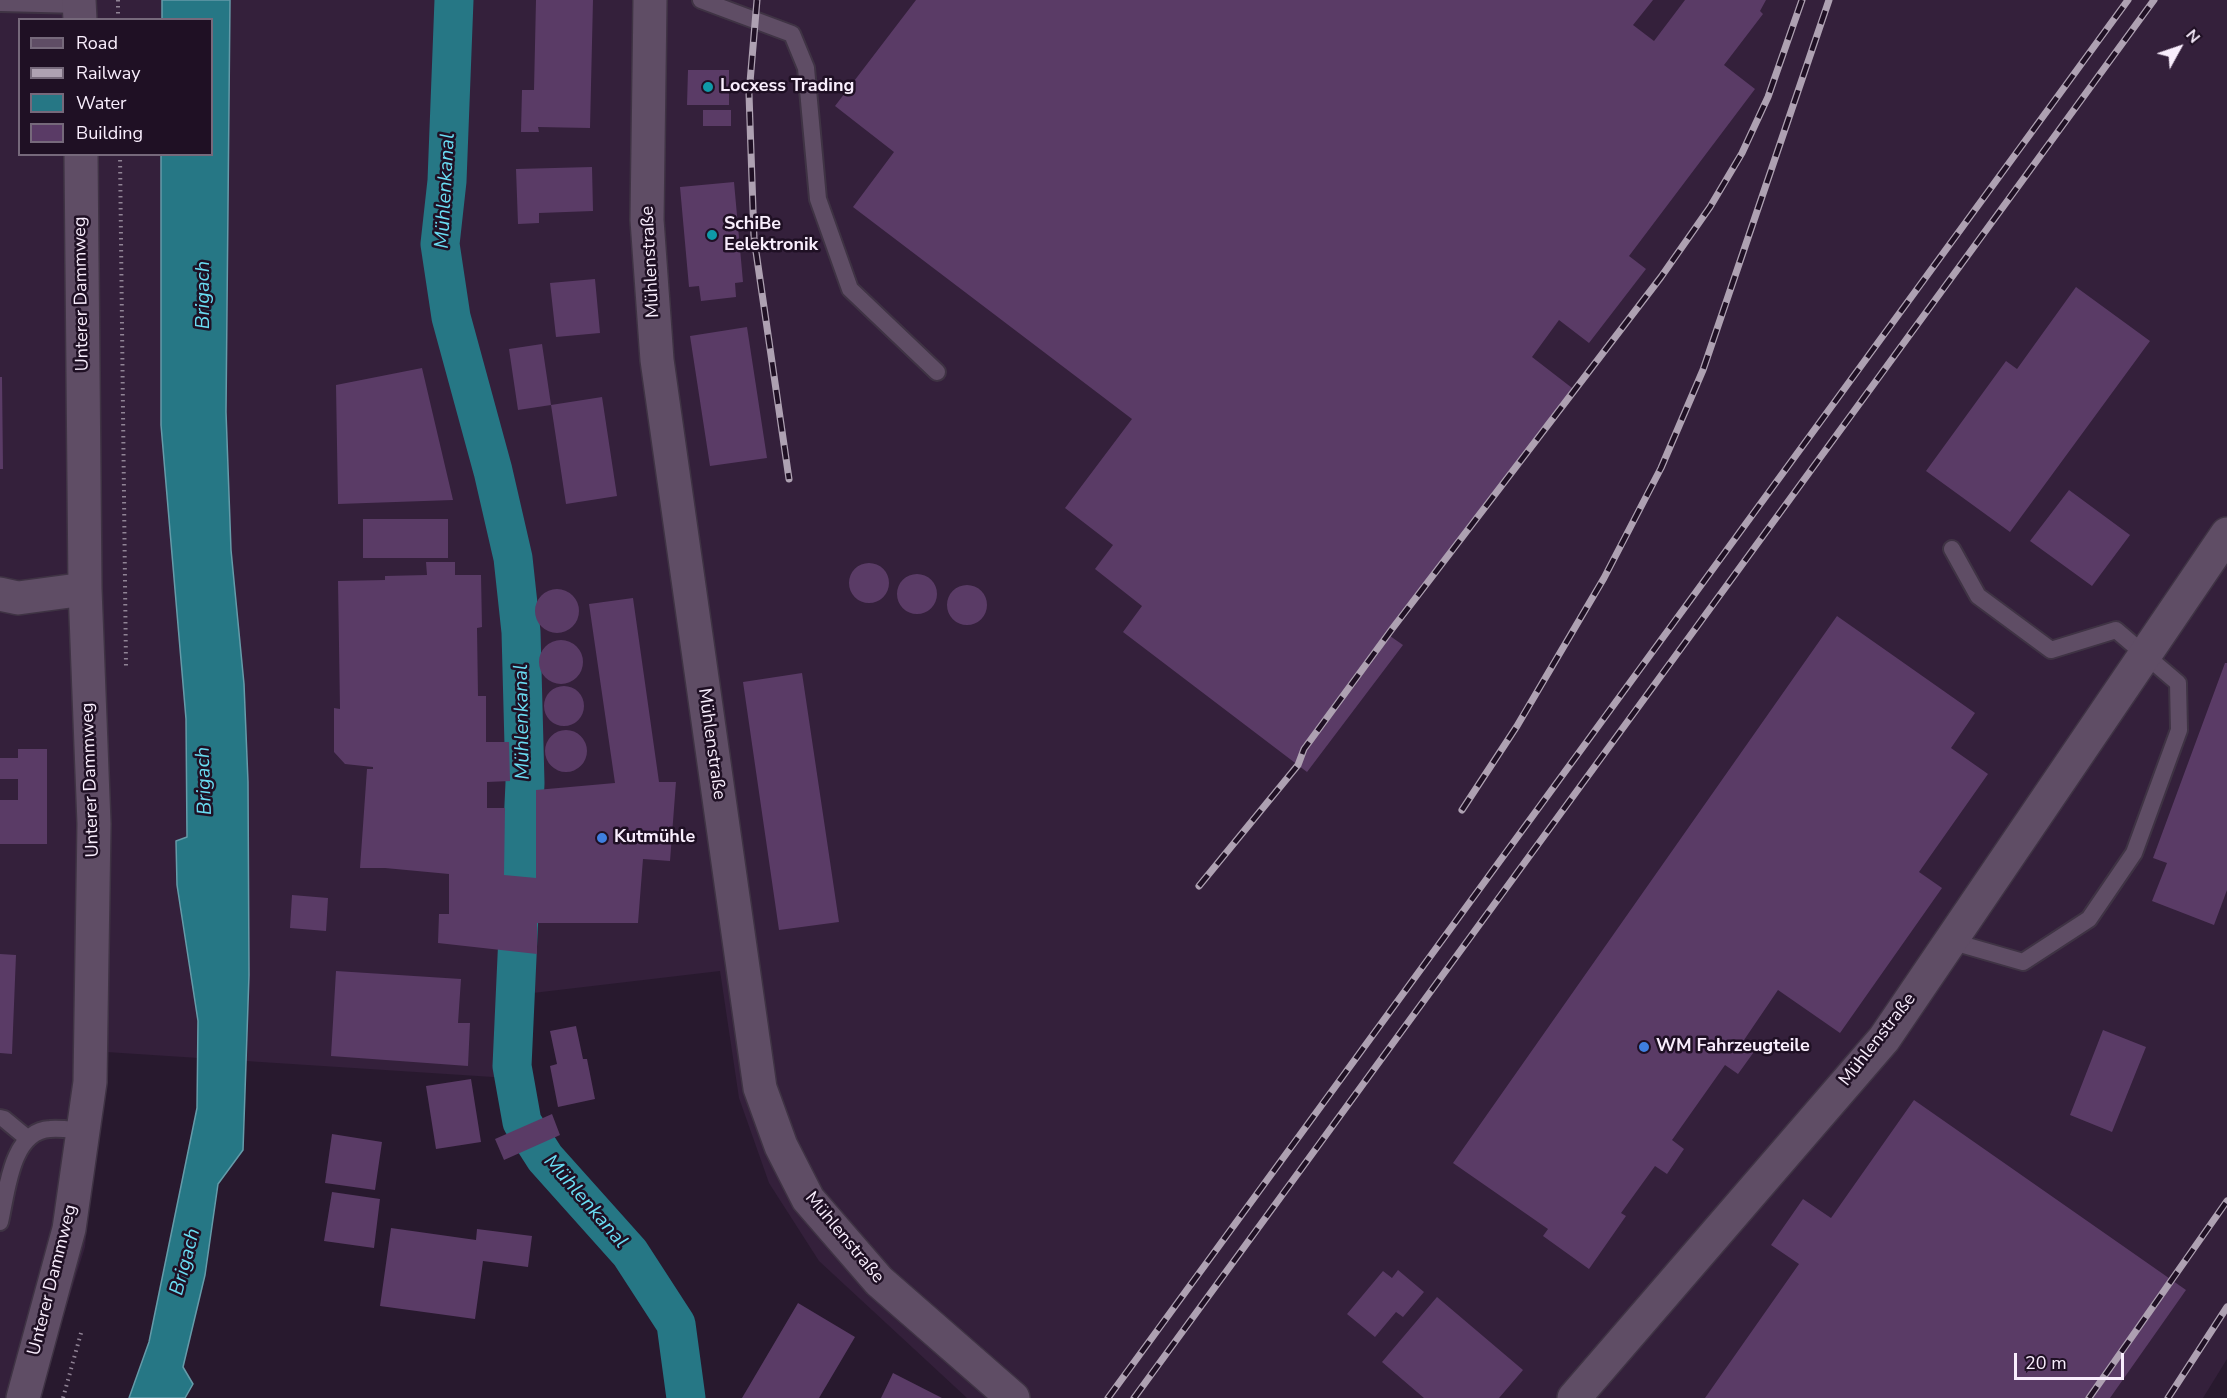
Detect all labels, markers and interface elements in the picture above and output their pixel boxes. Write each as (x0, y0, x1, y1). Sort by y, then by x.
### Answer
legend (18, 18, 213, 156)
north arrow (2149, 18, 2209, 78)
text: N (2181, 25, 2205, 48)
text: Road (76, 31, 118, 55)
text: Railway (76, 61, 141, 85)
place label: Locxess Trading (720, 76, 854, 98)
marker: Locxess Trading (701, 80, 715, 94)
text: Water (76, 91, 127, 115)
text: Building (76, 121, 143, 145)
water label: Mühlenkanal (431, 133, 461, 249)
street label: Mühlenstraße (637, 205, 665, 319)
place label: SchiBe Eelektronik (724, 214, 818, 256)
street label: Unterer Dammweg (70, 216, 94, 372)
marker: SchiBe Eelektronik (705, 228, 719, 242)
water label: Brigach (192, 261, 216, 329)
water label: Mühlenkanal (510, 664, 536, 780)
street label: Mühlenstraße (693, 687, 729, 801)
street label: Unterer Dammweg (78, 702, 104, 858)
water label: Brigach (192, 746, 218, 816)
place label: Kutmühle (614, 827, 695, 849)
marker: Kutmühle (595, 831, 609, 845)
street label: Mühlenstraße (1835, 989, 1921, 1091)
place label: WM Fahrzeugteile (1656, 1036, 1810, 1058)
marker: WM Fahrzeugteile (1637, 1040, 1651, 1054)
water label: Mühlenkanal (538, 1150, 632, 1254)
street label: Mühlenstraße (800, 1188, 888, 1288)
street label: Unterer Dammweg (24, 1202, 82, 1358)
water label: Brigach (166, 1226, 206, 1298)
scale bar (2017, 1341, 2126, 1379)
text: 20 m (2025, 1351, 2067, 1375)

